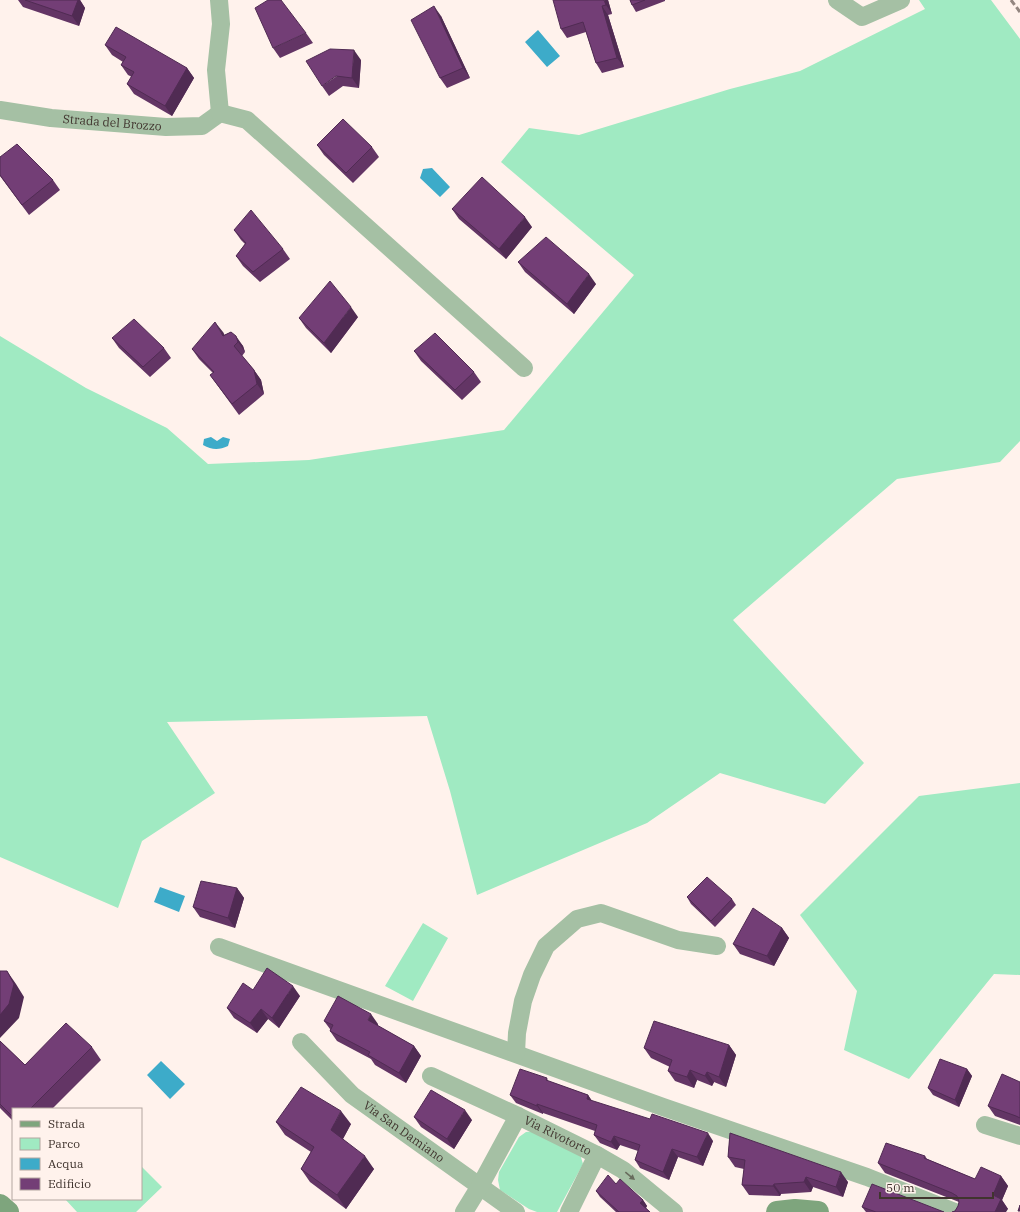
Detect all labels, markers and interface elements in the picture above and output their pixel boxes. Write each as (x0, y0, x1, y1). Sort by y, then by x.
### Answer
street label: Strada del Brozzo (62, 111, 162, 134)
street label: Via San Damiano (360, 1097, 448, 1166)
legend (12, 1108, 142, 1200)
street label: Via Rivotorto (522, 1112, 594, 1158)
text: Strada (48, 1116, 85, 1131)
text: Parco (48, 1136, 80, 1151)
text: Acqua (48, 1156, 84, 1171)
one-way arrow (624, 1171, 635, 1180)
scale bar (880, 1174, 993, 1200)
text: Edificio (48, 1176, 91, 1191)
text: 50 m (886, 1180, 915, 1195)

